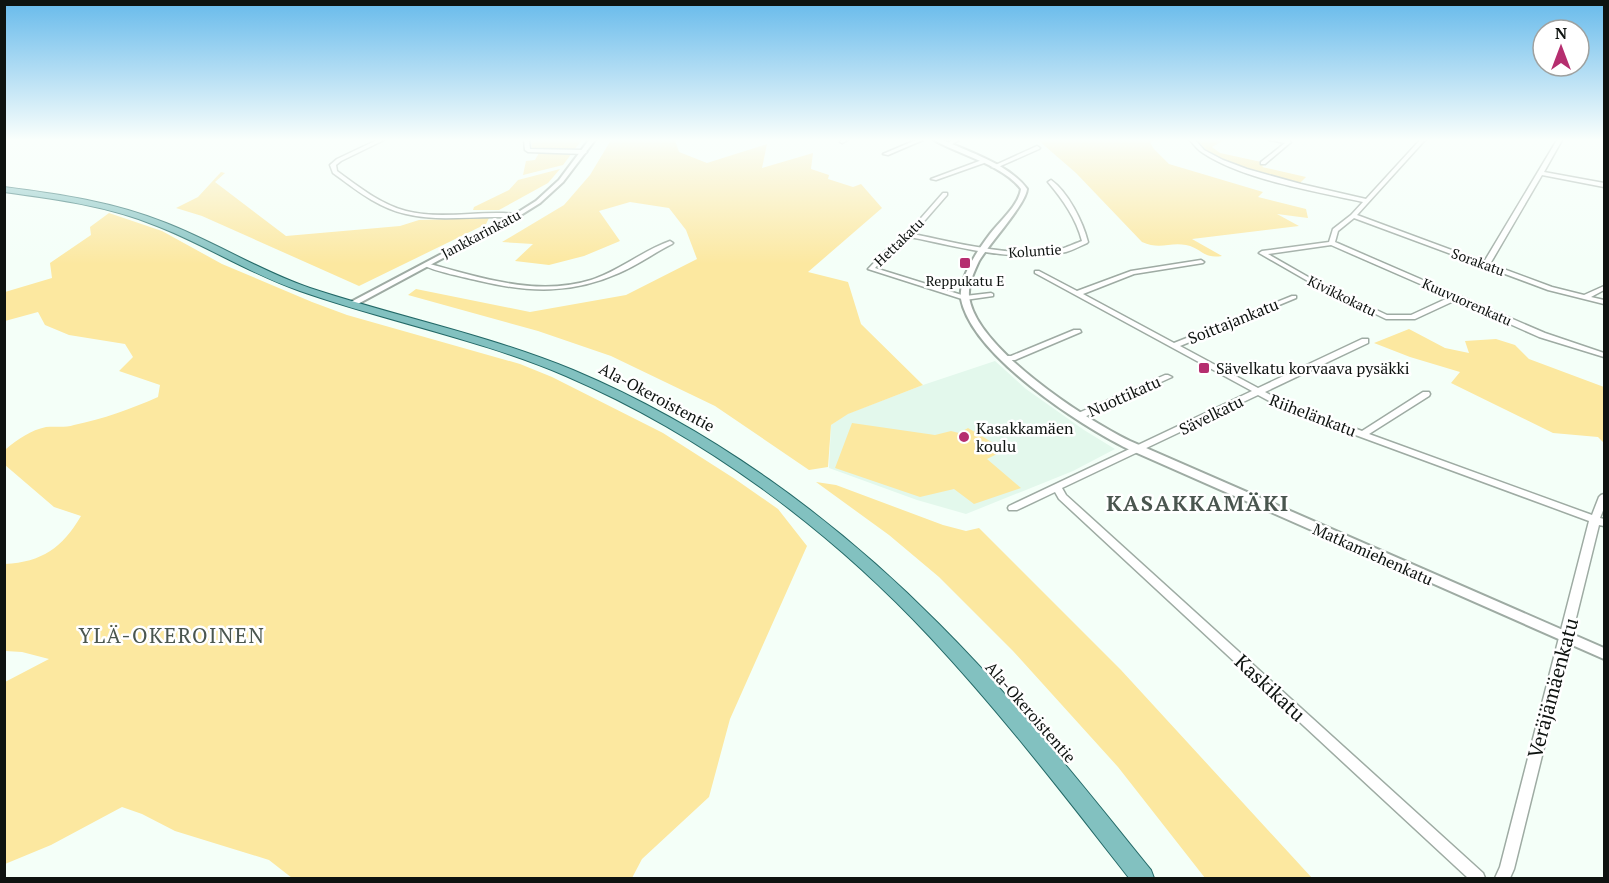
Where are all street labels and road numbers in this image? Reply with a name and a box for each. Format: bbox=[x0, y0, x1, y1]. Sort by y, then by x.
street label: Jankkarinkatu bbox=[438, 205, 524, 262]
street label: Hettakatu bbox=[870, 213, 928, 270]
street label: Koluntie bbox=[1008, 239, 1062, 262]
street label: Sorakatu bbox=[1449, 243, 1507, 280]
street label: Kivikkokatu bbox=[1305, 271, 1380, 320]
street label: Kuuvuorenkatu bbox=[1419, 273, 1515, 330]
street label: Soittajankatu bbox=[1184, 293, 1282, 349]
street label: Ala-Okeroistentie bbox=[595, 357, 719, 437]
street label: Nuottikatu bbox=[1084, 370, 1164, 422]
street label: Riihelänkatu bbox=[1267, 388, 1359, 442]
street label: Sävelkatu bbox=[1175, 390, 1247, 440]
street label: Matkamiehenkatu bbox=[1309, 518, 1437, 590]
street label: Veräjämäenkatu bbox=[1521, 615, 1584, 761]
street label: Kaskikatu bbox=[1229, 648, 1311, 727]
street label: Ala-Okeroistentie bbox=[981, 657, 1081, 767]

